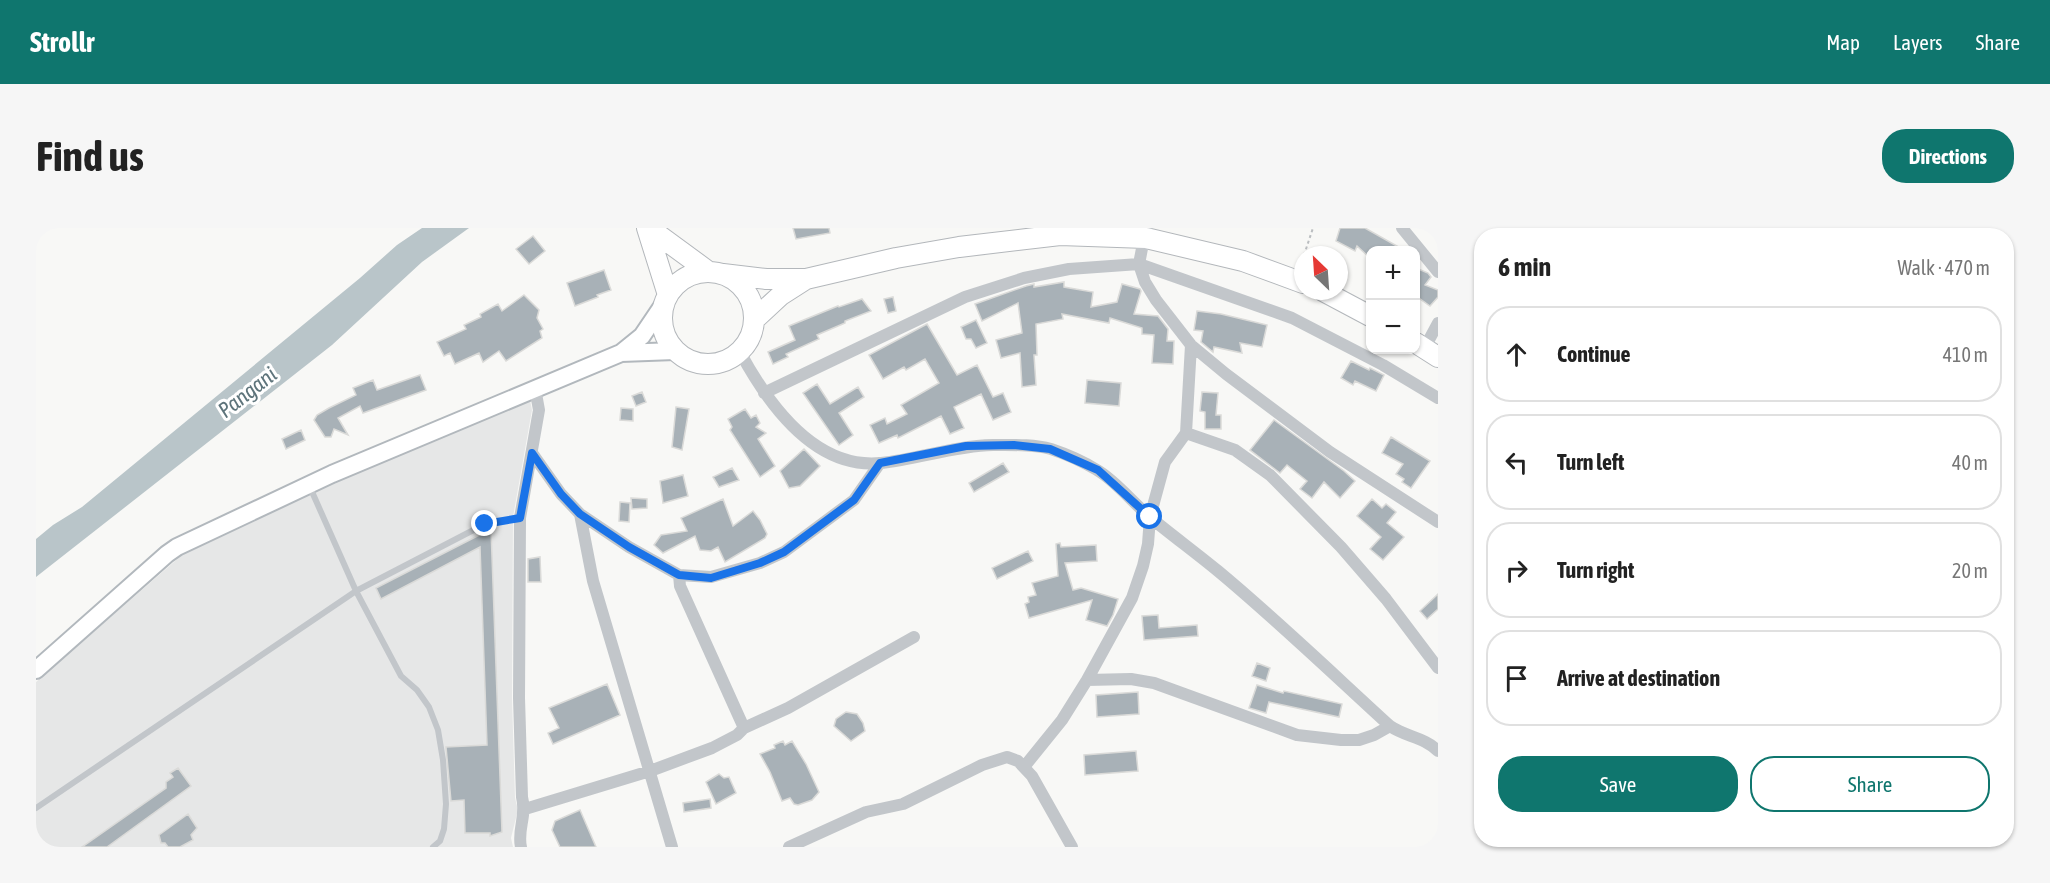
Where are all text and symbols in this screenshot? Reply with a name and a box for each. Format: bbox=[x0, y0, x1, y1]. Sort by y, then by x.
text: Strollr bbox=[30, 26, 94, 58]
text: Map bbox=[1826, 30, 1860, 54]
text: Layers bbox=[1893, 30, 1943, 54]
text: Share bbox=[1976, 30, 2020, 54]
button: Directions bbox=[1882, 129, 2014, 183]
text: Find us bbox=[36, 132, 144, 180]
north arrow bbox=[1294, 246, 1348, 300]
map controls bbox=[1366, 246, 1420, 354]
button: + bbox=[1366, 246, 1420, 300]
text: 6 min bbox=[1498, 252, 1551, 282]
text: Walk · 470 m bbox=[1898, 256, 1990, 279]
button: − bbox=[1366, 300, 1420, 354]
icon: ahead bbox=[1500, 338, 1533, 371]
text: Continue bbox=[1557, 341, 1631, 367]
text: 410 m bbox=[1943, 343, 1988, 366]
water label: Pangani bbox=[212, 361, 282, 423]
icon: left bbox=[1500, 446, 1533, 479]
text: Turn left bbox=[1557, 449, 1624, 475]
text: 40 m bbox=[1952, 451, 1988, 474]
route start bbox=[1136, 503, 1162, 529]
route end bbox=[471, 510, 497, 536]
icon: right bbox=[1500, 554, 1533, 587]
text: Turn right bbox=[1557, 557, 1634, 583]
text: 20 m bbox=[1952, 559, 1988, 582]
icon: arrive bbox=[1500, 662, 1533, 695]
text: Arrive at destination bbox=[1557, 665, 1720, 691]
button: Save bbox=[1498, 756, 1738, 812]
button: Share bbox=[1750, 756, 1990, 812]

